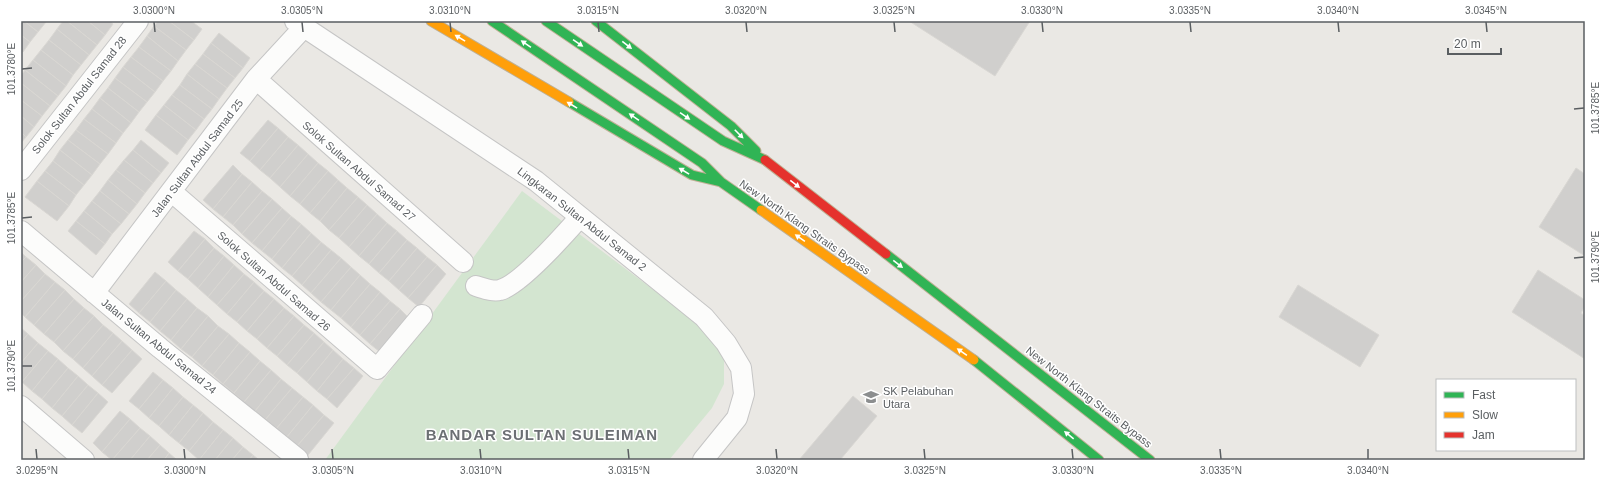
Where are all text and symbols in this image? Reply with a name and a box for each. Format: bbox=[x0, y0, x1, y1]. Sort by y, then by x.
text: 3.0300°N bbox=[133, 5, 175, 16]
text: 3.0305°N bbox=[281, 5, 323, 16]
text: 3.0310°N bbox=[429, 5, 471, 16]
text: 3.0315°N bbox=[577, 5, 619, 16]
text: 3.0320°N bbox=[725, 5, 767, 16]
text: 3.0325°N bbox=[873, 5, 915, 16]
text: 3.0330°N bbox=[1021, 5, 1063, 16]
text: 3.0335°N bbox=[1169, 5, 1211, 16]
text: 3.0340°N bbox=[1317, 5, 1359, 16]
text: 3.0345°N bbox=[1465, 5, 1507, 16]
scale bar bbox=[1448, 30, 1501, 56]
street label: Solok Sultan Abdul Samad 28 bbox=[29, 34, 129, 156]
one-way arrow bbox=[454, 35, 466, 42]
text: 20 m bbox=[1454, 37, 1481, 51]
one-way arrow bbox=[573, 39, 583, 47]
one-way arrow bbox=[521, 41, 532, 48]
one-way arrow bbox=[621, 41, 632, 49]
text: 101.3780°E bbox=[6, 42, 17, 95]
text: 101.3785°E bbox=[1590, 81, 1601, 134]
street label: Jalan Sultan Abdul Samad 25 bbox=[149, 97, 245, 219]
one-way arrow bbox=[566, 101, 578, 108]
one-way arrow bbox=[680, 112, 691, 120]
one-way arrow bbox=[629, 113, 639, 121]
street label: Solok Sultan Abdul Samad 27 bbox=[300, 119, 418, 223]
one-way arrow bbox=[734, 130, 744, 139]
street label: Lingkaran Sultan Abdul Samad 2 bbox=[515, 165, 649, 273]
one-way arrow bbox=[678, 167, 690, 174]
street label: New North Klang Straits Bypass bbox=[737, 177, 873, 277]
one-way arrow bbox=[790, 179, 801, 188]
text: 101.3785°E bbox=[6, 191, 17, 244]
street label: Solok Sultan Abdul Samad 26 bbox=[215, 229, 333, 333]
text: 101.3790°E bbox=[1590, 230, 1601, 283]
one-way arrow bbox=[795, 234, 806, 242]
one-way arrow bbox=[892, 260, 903, 268]
street label: Jalan Sultan Abdul Samad 24 bbox=[99, 296, 219, 396]
text: 101.3790°E bbox=[6, 339, 17, 392]
street label: New North Klang Straits Bypass bbox=[1024, 344, 1155, 450]
one-way arrow bbox=[956, 347, 967, 356]
legend bbox=[1436, 379, 1576, 451]
place label: SK Pelabuhan Utara bbox=[883, 385, 953, 410]
school or university icon: SK Pelabuhan Utara bbox=[862, 388, 880, 406]
text: Fast bbox=[1472, 388, 1496, 402]
text: Slow bbox=[1472, 408, 1498, 422]
district label: BANDAR SULTAN SULEIMAN bbox=[426, 426, 658, 443]
text: Jam bbox=[1472, 428, 1495, 442]
one-way arrow bbox=[1064, 431, 1075, 440]
text: 3.0295°N bbox=[16, 465, 58, 476]
text: 3.0300°N bbox=[164, 465, 206, 476]
text: 3.0305°N bbox=[312, 465, 354, 476]
text: 3.0310°N bbox=[460, 465, 502, 476]
text: 3.0315°N bbox=[608, 465, 650, 476]
text: 3.0320°N bbox=[756, 465, 798, 476]
text: 3.0325°N bbox=[904, 465, 946, 476]
text: 3.0330°N bbox=[1052, 465, 1094, 476]
text: 3.0335°N bbox=[1200, 465, 1242, 476]
text: 3.0340°N bbox=[1347, 465, 1389, 476]

